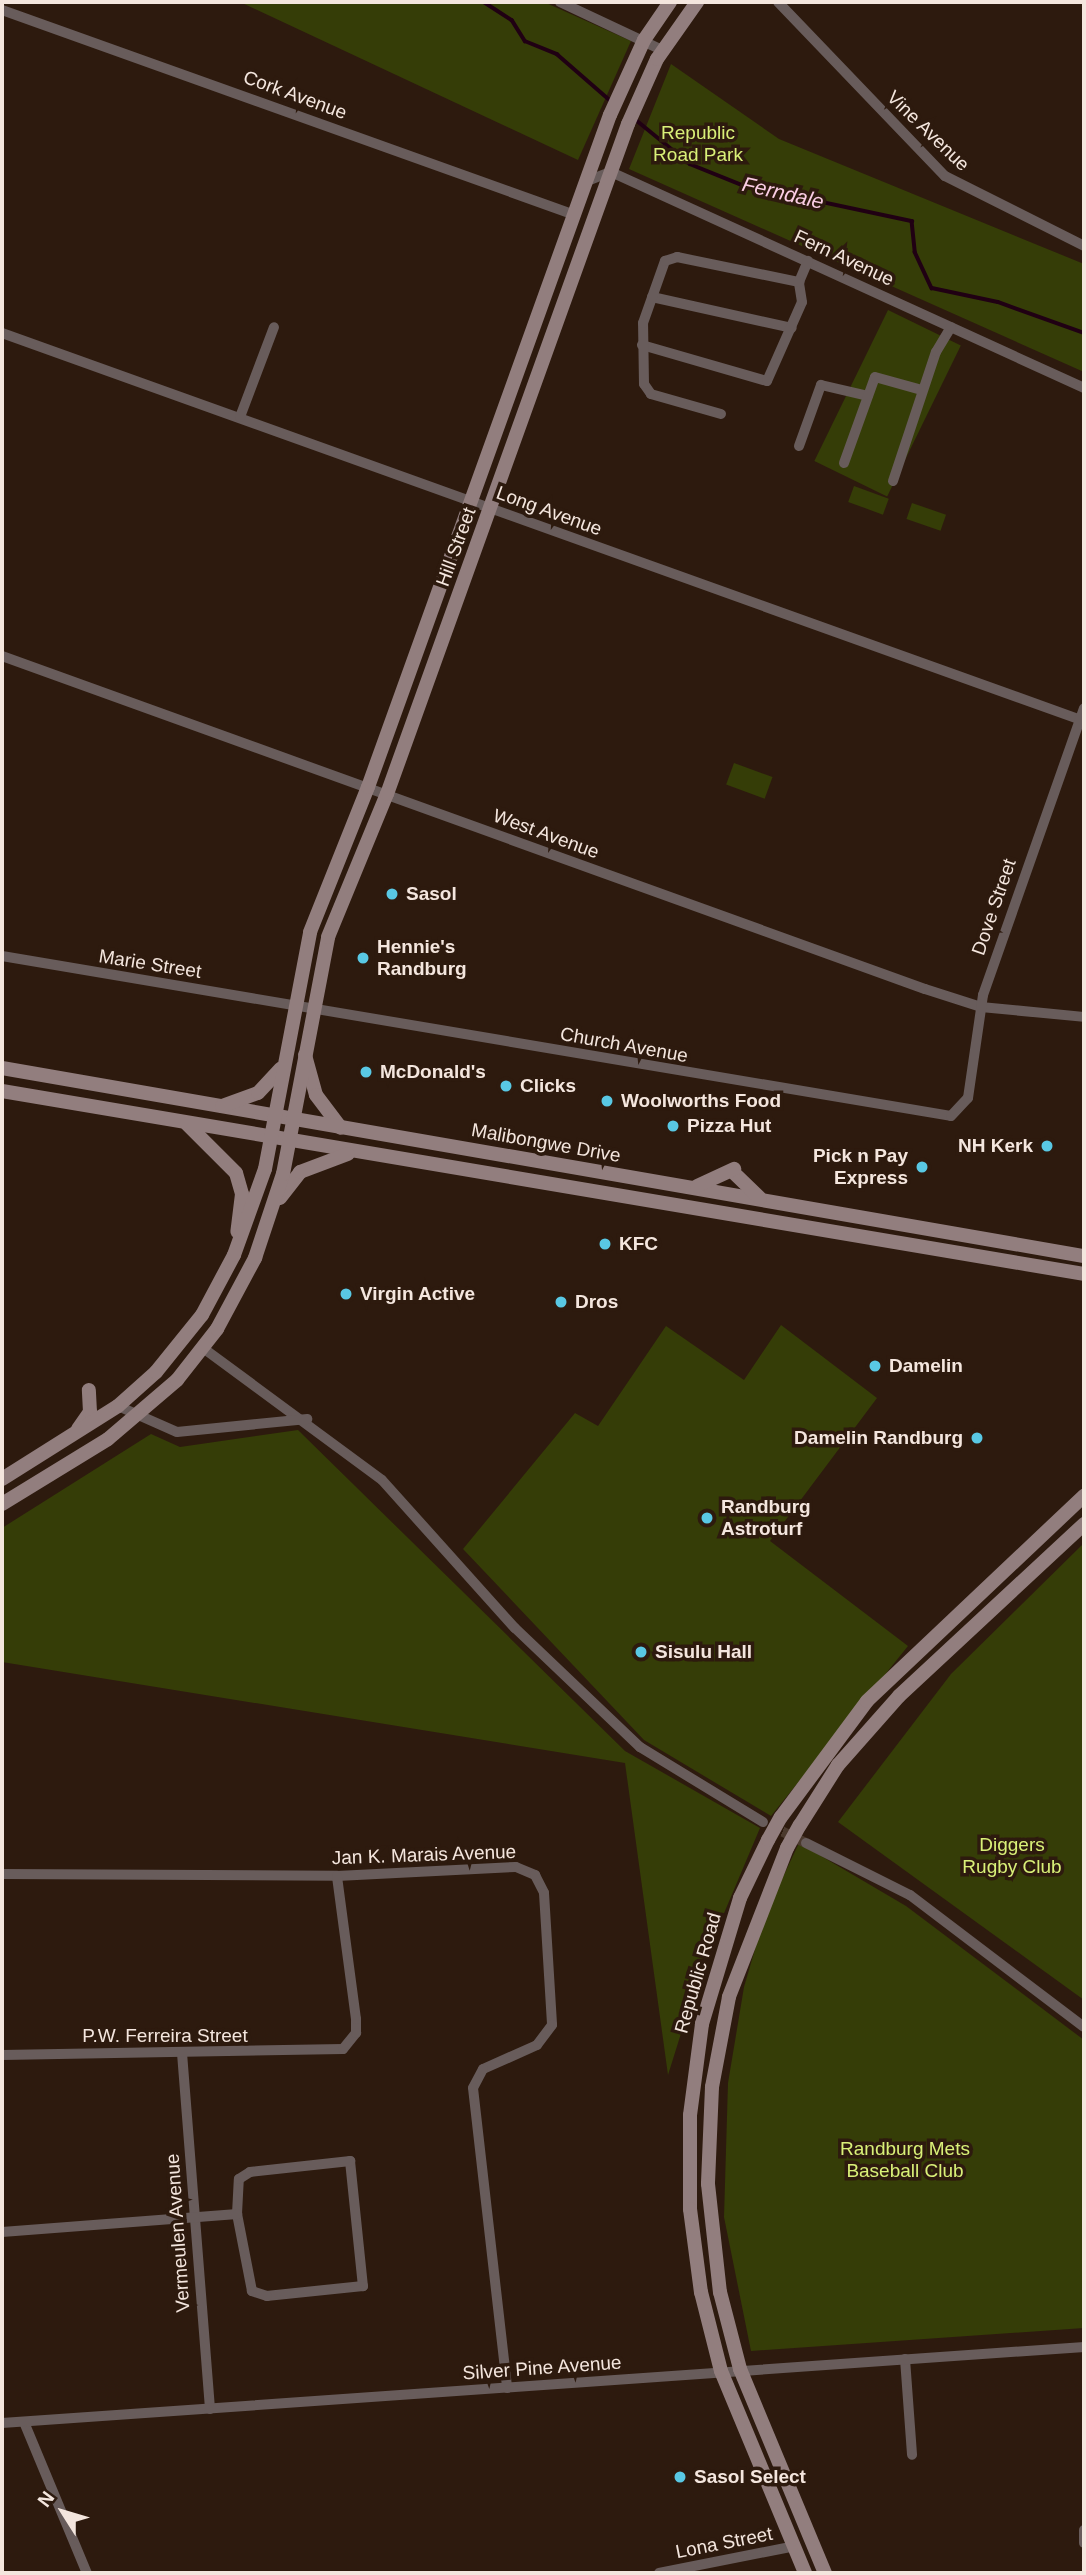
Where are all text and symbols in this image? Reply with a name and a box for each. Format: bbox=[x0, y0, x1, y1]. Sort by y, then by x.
street label: Cork Avenue bbox=[240, 66, 350, 124]
street label: Vine Avenue bbox=[882, 86, 974, 176]
park label: Republic Road Park bbox=[653, 122, 743, 166]
water label: Ferndale bbox=[740, 171, 826, 215]
street label: Fern Avenue bbox=[790, 225, 898, 291]
street label: Long Avenue bbox=[493, 481, 605, 541]
street label: Hill Street bbox=[431, 504, 481, 590]
street label: West Avenue bbox=[489, 804, 603, 864]
street label: Dove Street bbox=[967, 856, 1021, 958]
place label: Sasol bbox=[406, 883, 457, 905]
marker: Sasol bbox=[384, 886, 400, 902]
place label: Hennie's Randburg bbox=[377, 936, 467, 980]
street label: Marie Street bbox=[97, 945, 203, 983]
marker: Hennie's Randburg bbox=[355, 950, 371, 966]
street label: Church Avenue bbox=[558, 1022, 690, 1068]
place label: McDonald's bbox=[380, 1061, 486, 1083]
marker: McDonald's bbox=[358, 1064, 374, 1080]
place label: Clicks bbox=[520, 1075, 576, 1097]
marker: Clicks bbox=[498, 1078, 514, 1094]
place label: Woolworths Food bbox=[621, 1090, 781, 1112]
marker: Woolworths Food bbox=[599, 1093, 615, 1109]
place label: Pizza Hut bbox=[687, 1115, 771, 1137]
marker: Pizza Hut bbox=[665, 1118, 681, 1134]
street label: Malibongwe Drive bbox=[470, 1119, 622, 1167]
place label: NH Kerk bbox=[958, 1135, 1033, 1157]
marker: NH Kerk bbox=[1039, 1138, 1055, 1154]
place label: Pick n Pay Express bbox=[813, 1145, 908, 1189]
marker: Pick n Pay Express bbox=[914, 1159, 930, 1175]
place label: KFC bbox=[619, 1233, 658, 1255]
marker: KFC bbox=[597, 1236, 613, 1252]
place label: Virgin Active bbox=[360, 1283, 476, 1305]
marker: Virgin Active bbox=[338, 1286, 354, 1302]
place label: Dros bbox=[575, 1291, 618, 1313]
marker: Dros bbox=[553, 1294, 569, 1310]
place label: Damelin bbox=[889, 1355, 963, 1377]
marker: Damelin bbox=[867, 1358, 883, 1374]
place label: Damelin Randburg bbox=[794, 1427, 963, 1449]
marker: Damelin Randburg bbox=[969, 1430, 985, 1446]
place label: Randburg Astroturf bbox=[721, 1496, 811, 1540]
marker: Randburg Astroturf bbox=[699, 1510, 715, 1526]
place label: Sisulu Hall bbox=[655, 1641, 752, 1663]
marker: Sisulu Hall bbox=[633, 1644, 649, 1660]
park label: Diggers Rugby Club bbox=[962, 1834, 1062, 1878]
street label: Jan K. Marais Avenue bbox=[331, 1840, 517, 1870]
street label: Republic Road bbox=[670, 1910, 726, 2036]
street label: P.W. Ferreira Street bbox=[82, 2025, 248, 2047]
park label: Randburg Mets Baseball Club bbox=[840, 2138, 970, 2182]
street label: Vermeulen Avenue bbox=[161, 2152, 195, 2314]
street label: Silver Pine Avenue bbox=[461, 2351, 623, 2385]
place label: Sasol Select bbox=[694, 2466, 806, 2488]
marker: Sasol Select bbox=[672, 2469, 688, 2485]
north arrow bbox=[28, 2477, 98, 2547]
text: N bbox=[33, 2487, 58, 2511]
street label: Lona Street bbox=[674, 2522, 774, 2564]

